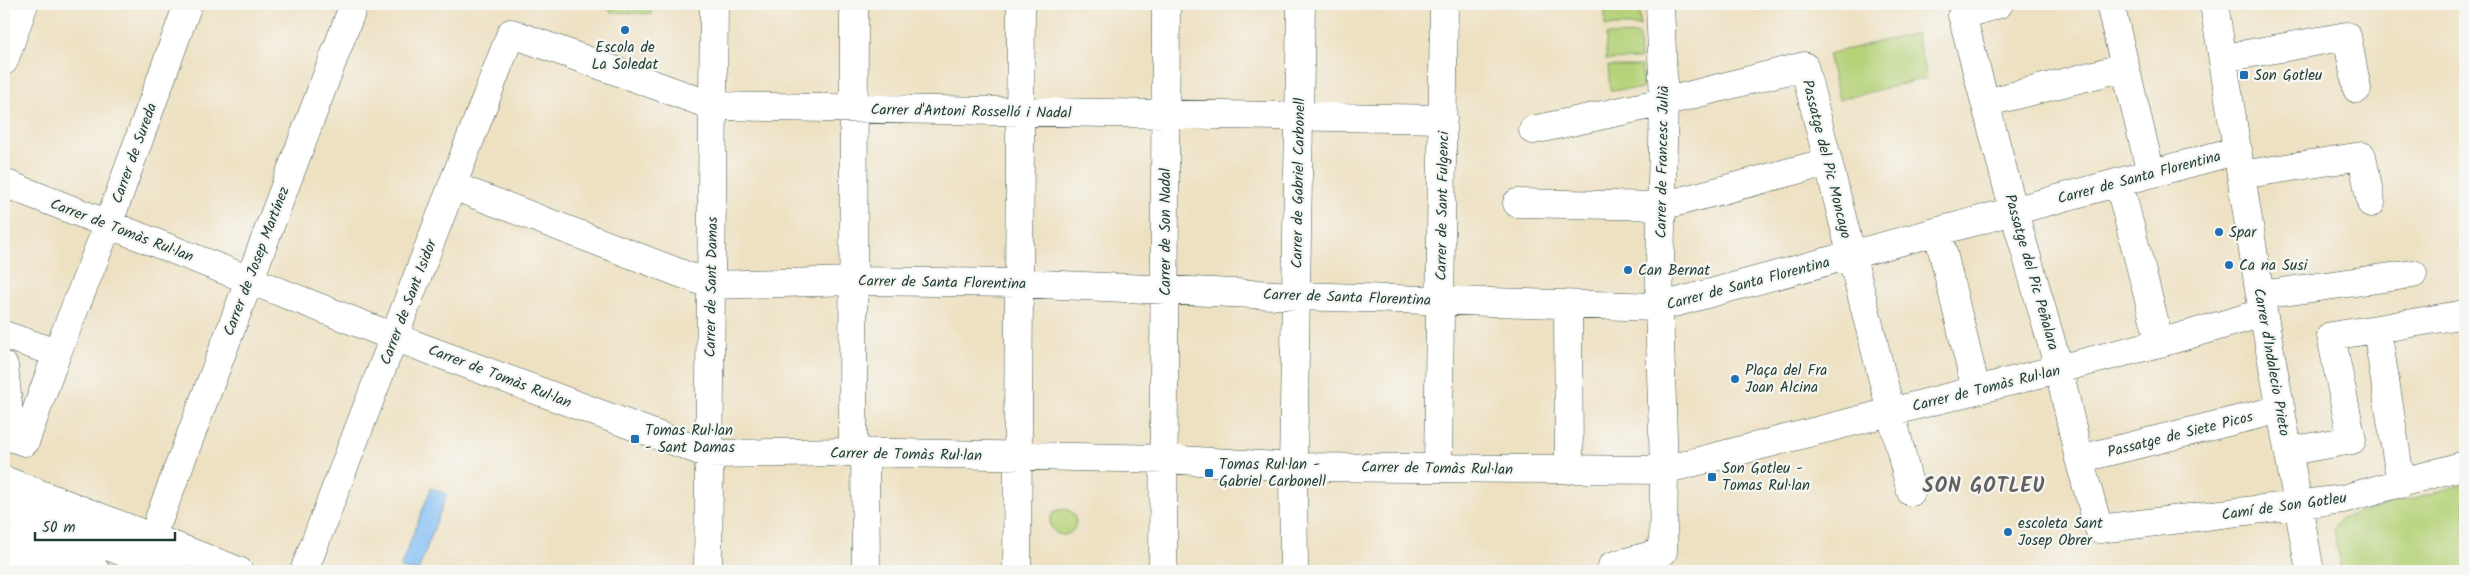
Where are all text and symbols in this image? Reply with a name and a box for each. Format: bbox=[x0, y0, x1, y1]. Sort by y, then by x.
marker: Escola de La Soledat bbox=[619, 24, 631, 36]
place label: Escola de La Soledat bbox=[592, 36, 659, 77]
place label: Son Gotleu bbox=[2254, 64, 2322, 88]
marker: Son Gotleu bbox=[2238, 69, 2250, 81]
street label: Passatge del Pic Moncayo bbox=[1795, 77, 1857, 242]
street label: Carrer de Francesc Julià bbox=[1650, 85, 1676, 239]
street label: Carrer de Gabriel Carbonell bbox=[1286, 97, 1312, 269]
street label: Carrer d'Antoni Rosselló i Nadal bbox=[870, 98, 1072, 126]
street label: Carrer de Sureda bbox=[106, 100, 164, 207]
street label: Carrer de Sant Fulgenci bbox=[1430, 130, 1456, 281]
street label: Carrer de Santa Florentina bbox=[2055, 145, 2224, 211]
street label: Carrer de Son Nadal bbox=[1154, 168, 1178, 296]
street label: Carrer de Josep Martínez bbox=[217, 183, 297, 340]
street label: Passatge del Pic Peñalara bbox=[1997, 191, 2065, 353]
street label: Carrer de Tomàs Rul·lan bbox=[46, 192, 197, 269]
street label: Carrer de Sant Damas bbox=[699, 216, 725, 358]
place label: Spar bbox=[2229, 221, 2257, 245]
marker: Spar bbox=[2213, 226, 2225, 238]
street label: Carrer de Sant Isidor bbox=[374, 235, 444, 369]
street label: Carrer de Santa Florentina bbox=[1664, 251, 1833, 317]
place label: Ca na Susi bbox=[2239, 254, 2309, 278]
place label: Can Bernat bbox=[1638, 259, 1710, 283]
marker: Ca na Susi bbox=[2223, 259, 2235, 271]
marker: Can Bernat bbox=[1622, 264, 1634, 276]
street label: Carrer de Santa Florentina bbox=[858, 270, 1026, 296]
street label: Carrer de Santa Florentina bbox=[1262, 283, 1431, 313]
street label: Carrer d'Indalecio Prieto bbox=[2246, 286, 2296, 438]
street label: Carrer de Tomàs Rul·lan bbox=[424, 338, 575, 415]
place label: Plaça del Fra Joan Alcina bbox=[1745, 359, 1827, 400]
street label: Carrer de Tomàs Rul·lan bbox=[1910, 359, 2063, 419]
marker: Plaça del Fra Joan Alcina bbox=[1729, 373, 1741, 385]
street label: Passatge de Siete Picos bbox=[2105, 405, 2256, 465]
place label: Tomas Rul·lan - Sant Damas bbox=[645, 419, 735, 460]
marker: Tomas Rul·lan - Sant Damas bbox=[629, 433, 641, 445]
street label: Carrer de Tomàs Rul·lan bbox=[830, 442, 982, 468]
place label: Tomas Rul·lan - Gabriel Carbonell bbox=[1219, 453, 1326, 494]
street label: Carrer de Tomàs Rul·lan bbox=[1361, 456, 1513, 482]
place label: Son Gotleu - Tomas Rul·lan bbox=[1722, 457, 1810, 498]
marker: Tomas Rul·lan - Gabriel Carbonell bbox=[1203, 467, 1215, 479]
marker: Son Gotleu - Tomas Rul·lan bbox=[1706, 471, 1718, 483]
district label: SON GOTLEU bbox=[1923, 471, 2045, 503]
street label: Camí de Son Gotleu bbox=[2220, 486, 2348, 528]
scale bar bbox=[35, 510, 175, 542]
place label: escoleta Sant Josep Obrer bbox=[2018, 512, 2103, 553]
text: 50 m bbox=[42, 516, 76, 540]
marker: escoleta Sant Josep Obrer bbox=[2002, 526, 2014, 538]

